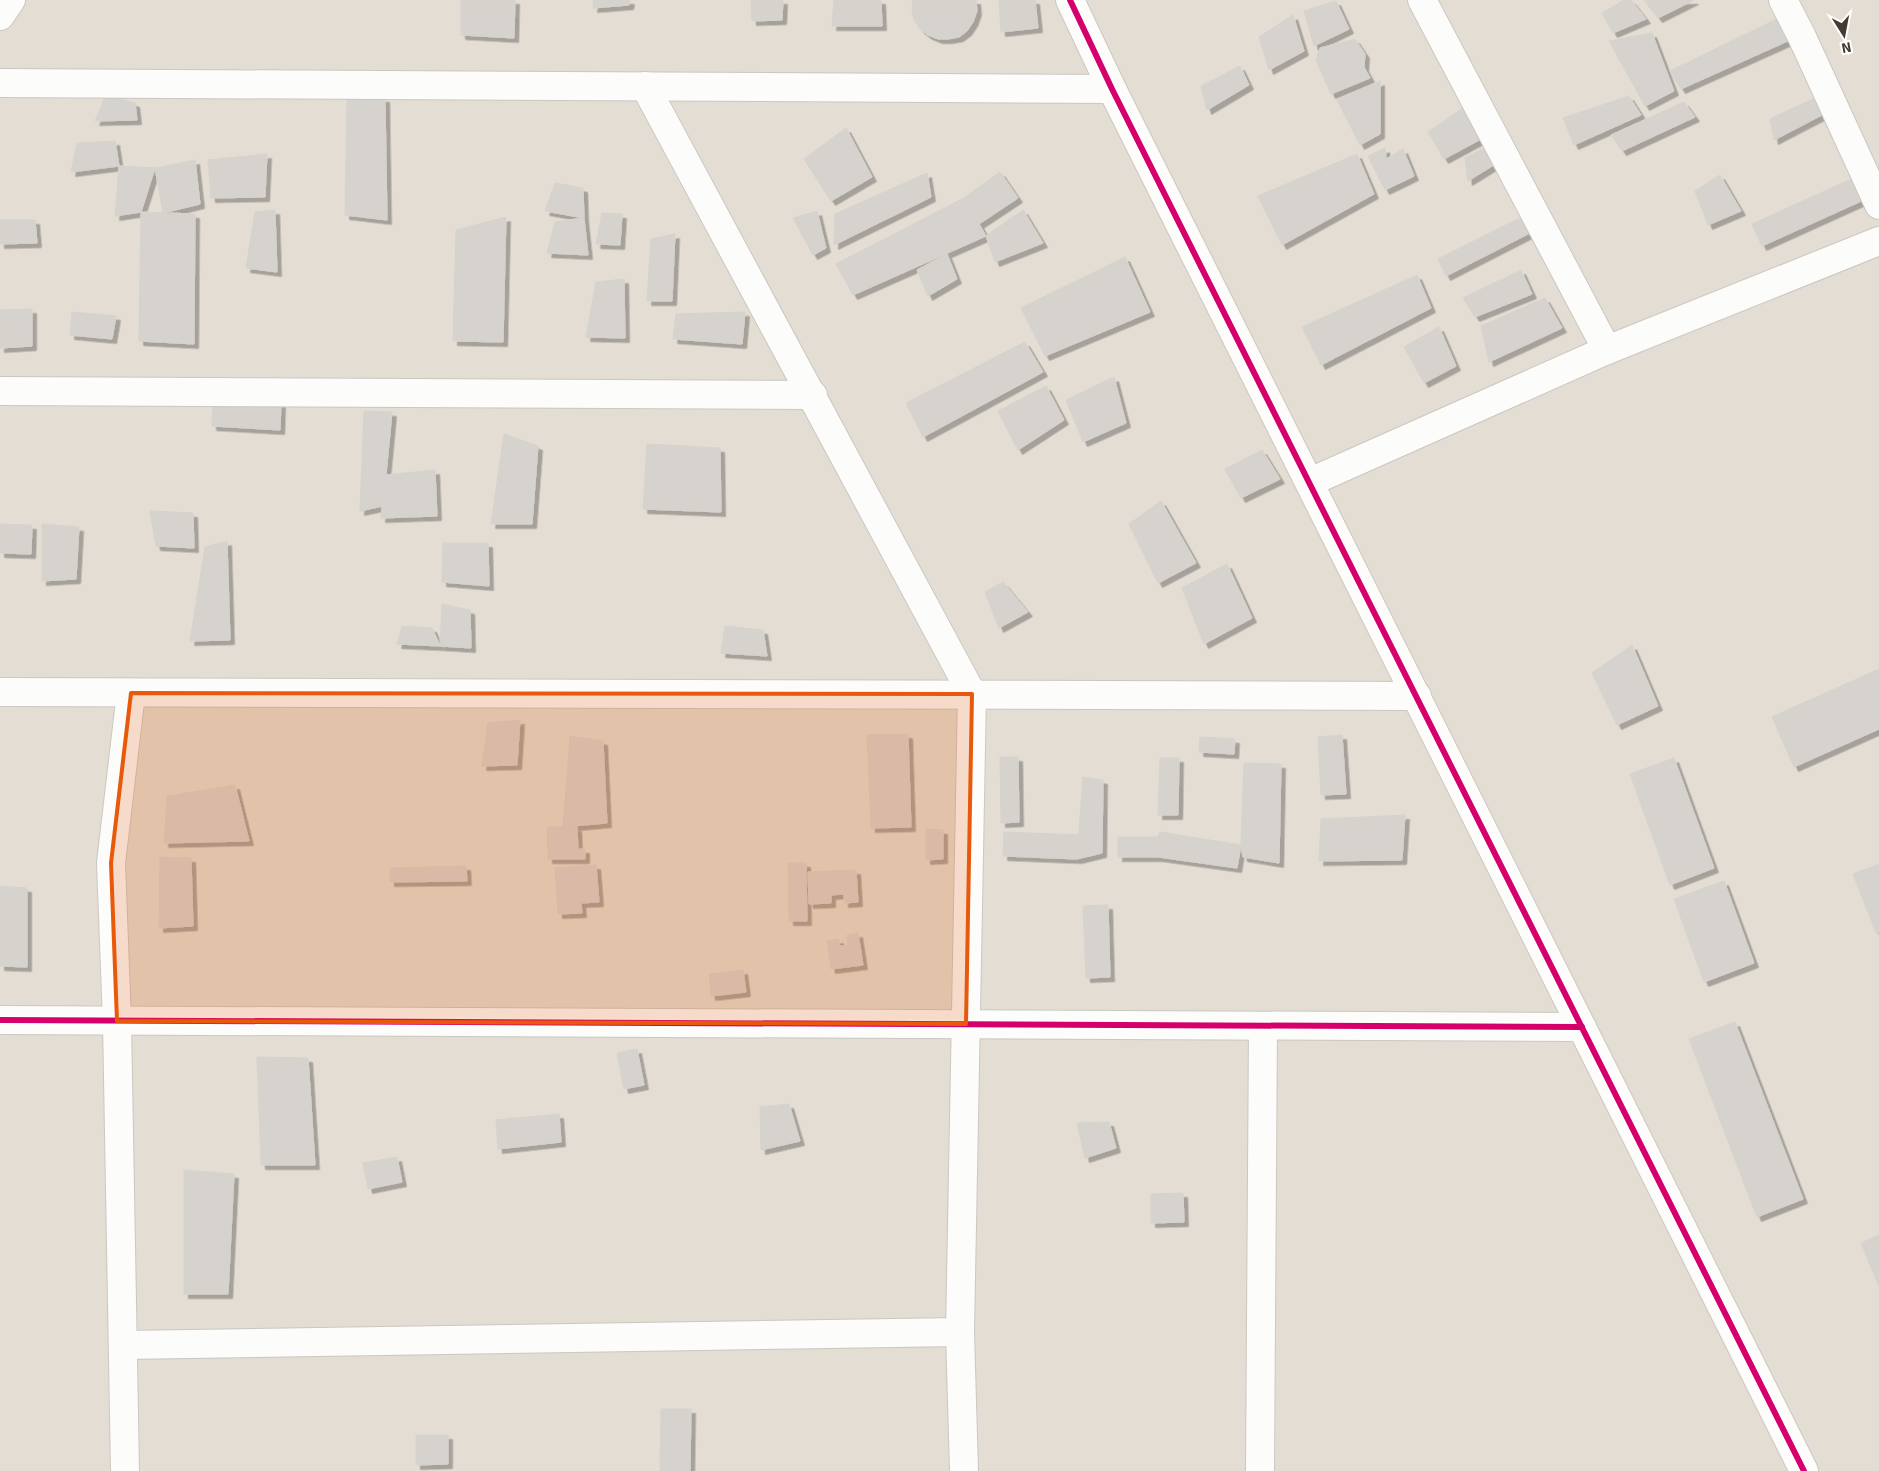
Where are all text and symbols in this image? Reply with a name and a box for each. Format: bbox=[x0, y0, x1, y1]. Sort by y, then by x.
north arrow bbox=[1819, 10, 1869, 60]
text: N bbox=[1840, 38, 1853, 57]

